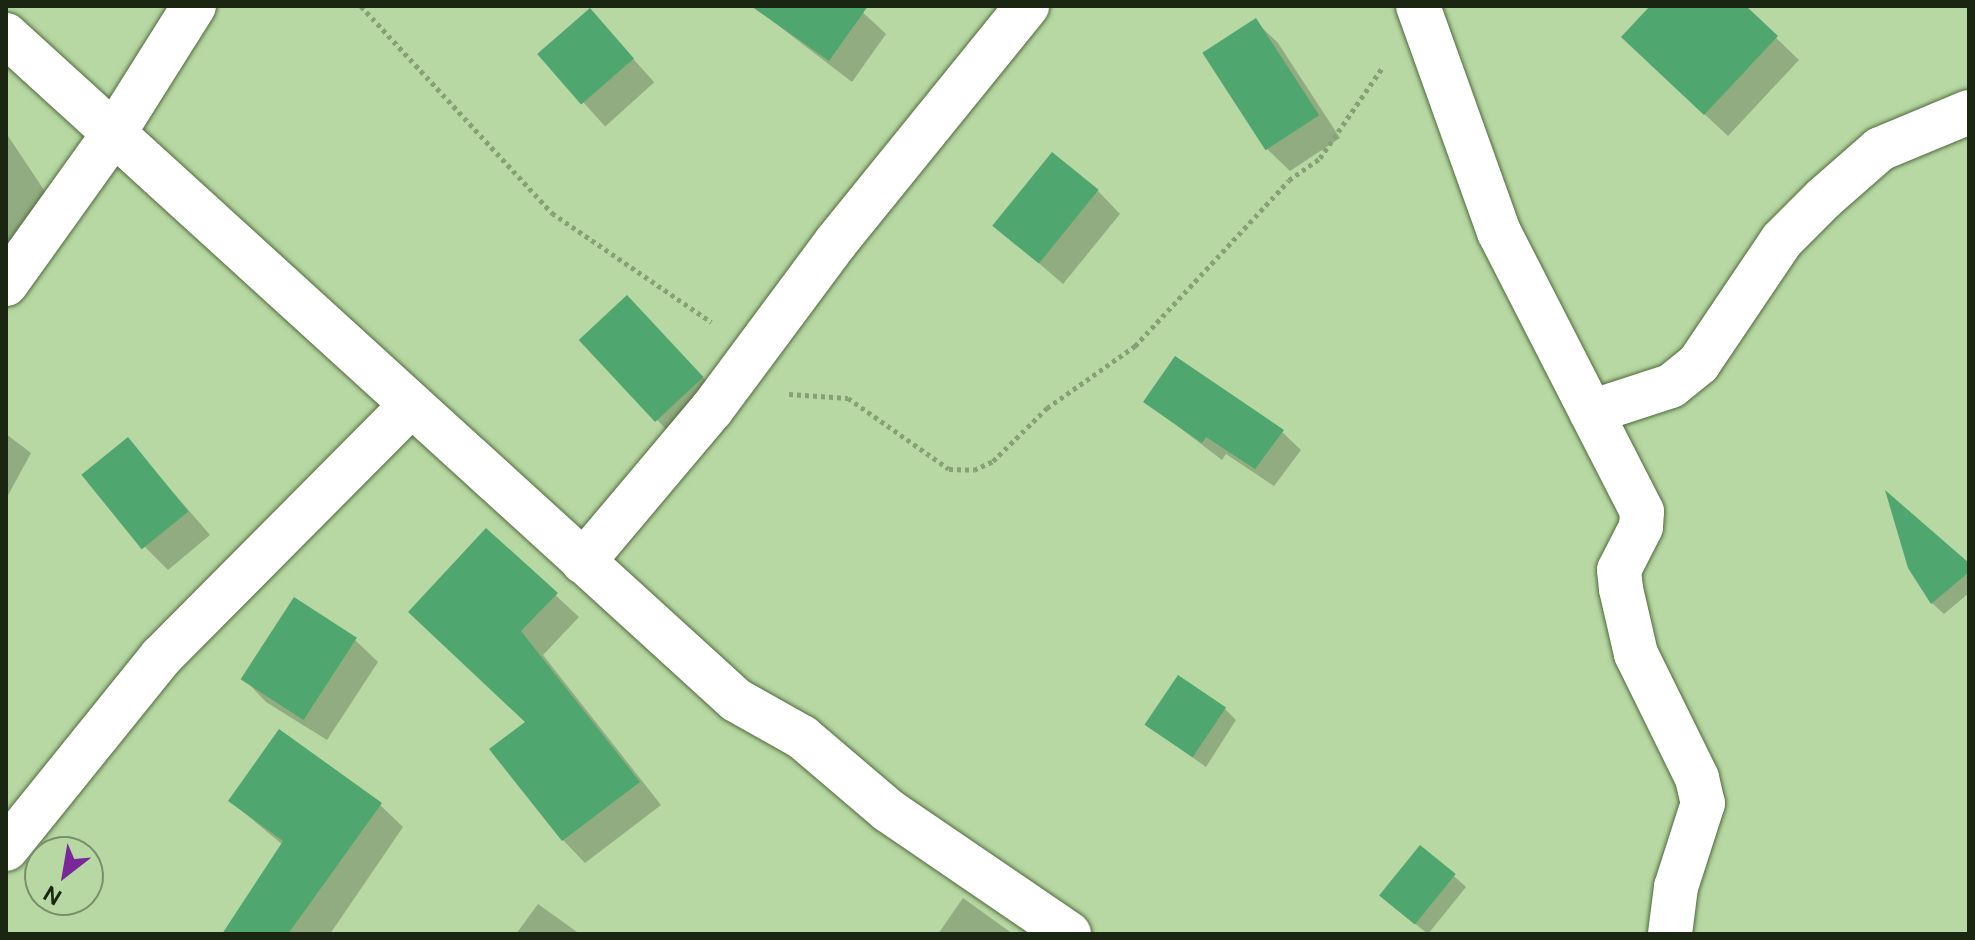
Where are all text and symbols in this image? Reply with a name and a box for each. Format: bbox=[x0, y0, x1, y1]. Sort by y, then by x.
north arrow bbox=[24, 836, 104, 916]
text: N bbox=[38, 879, 67, 912]

